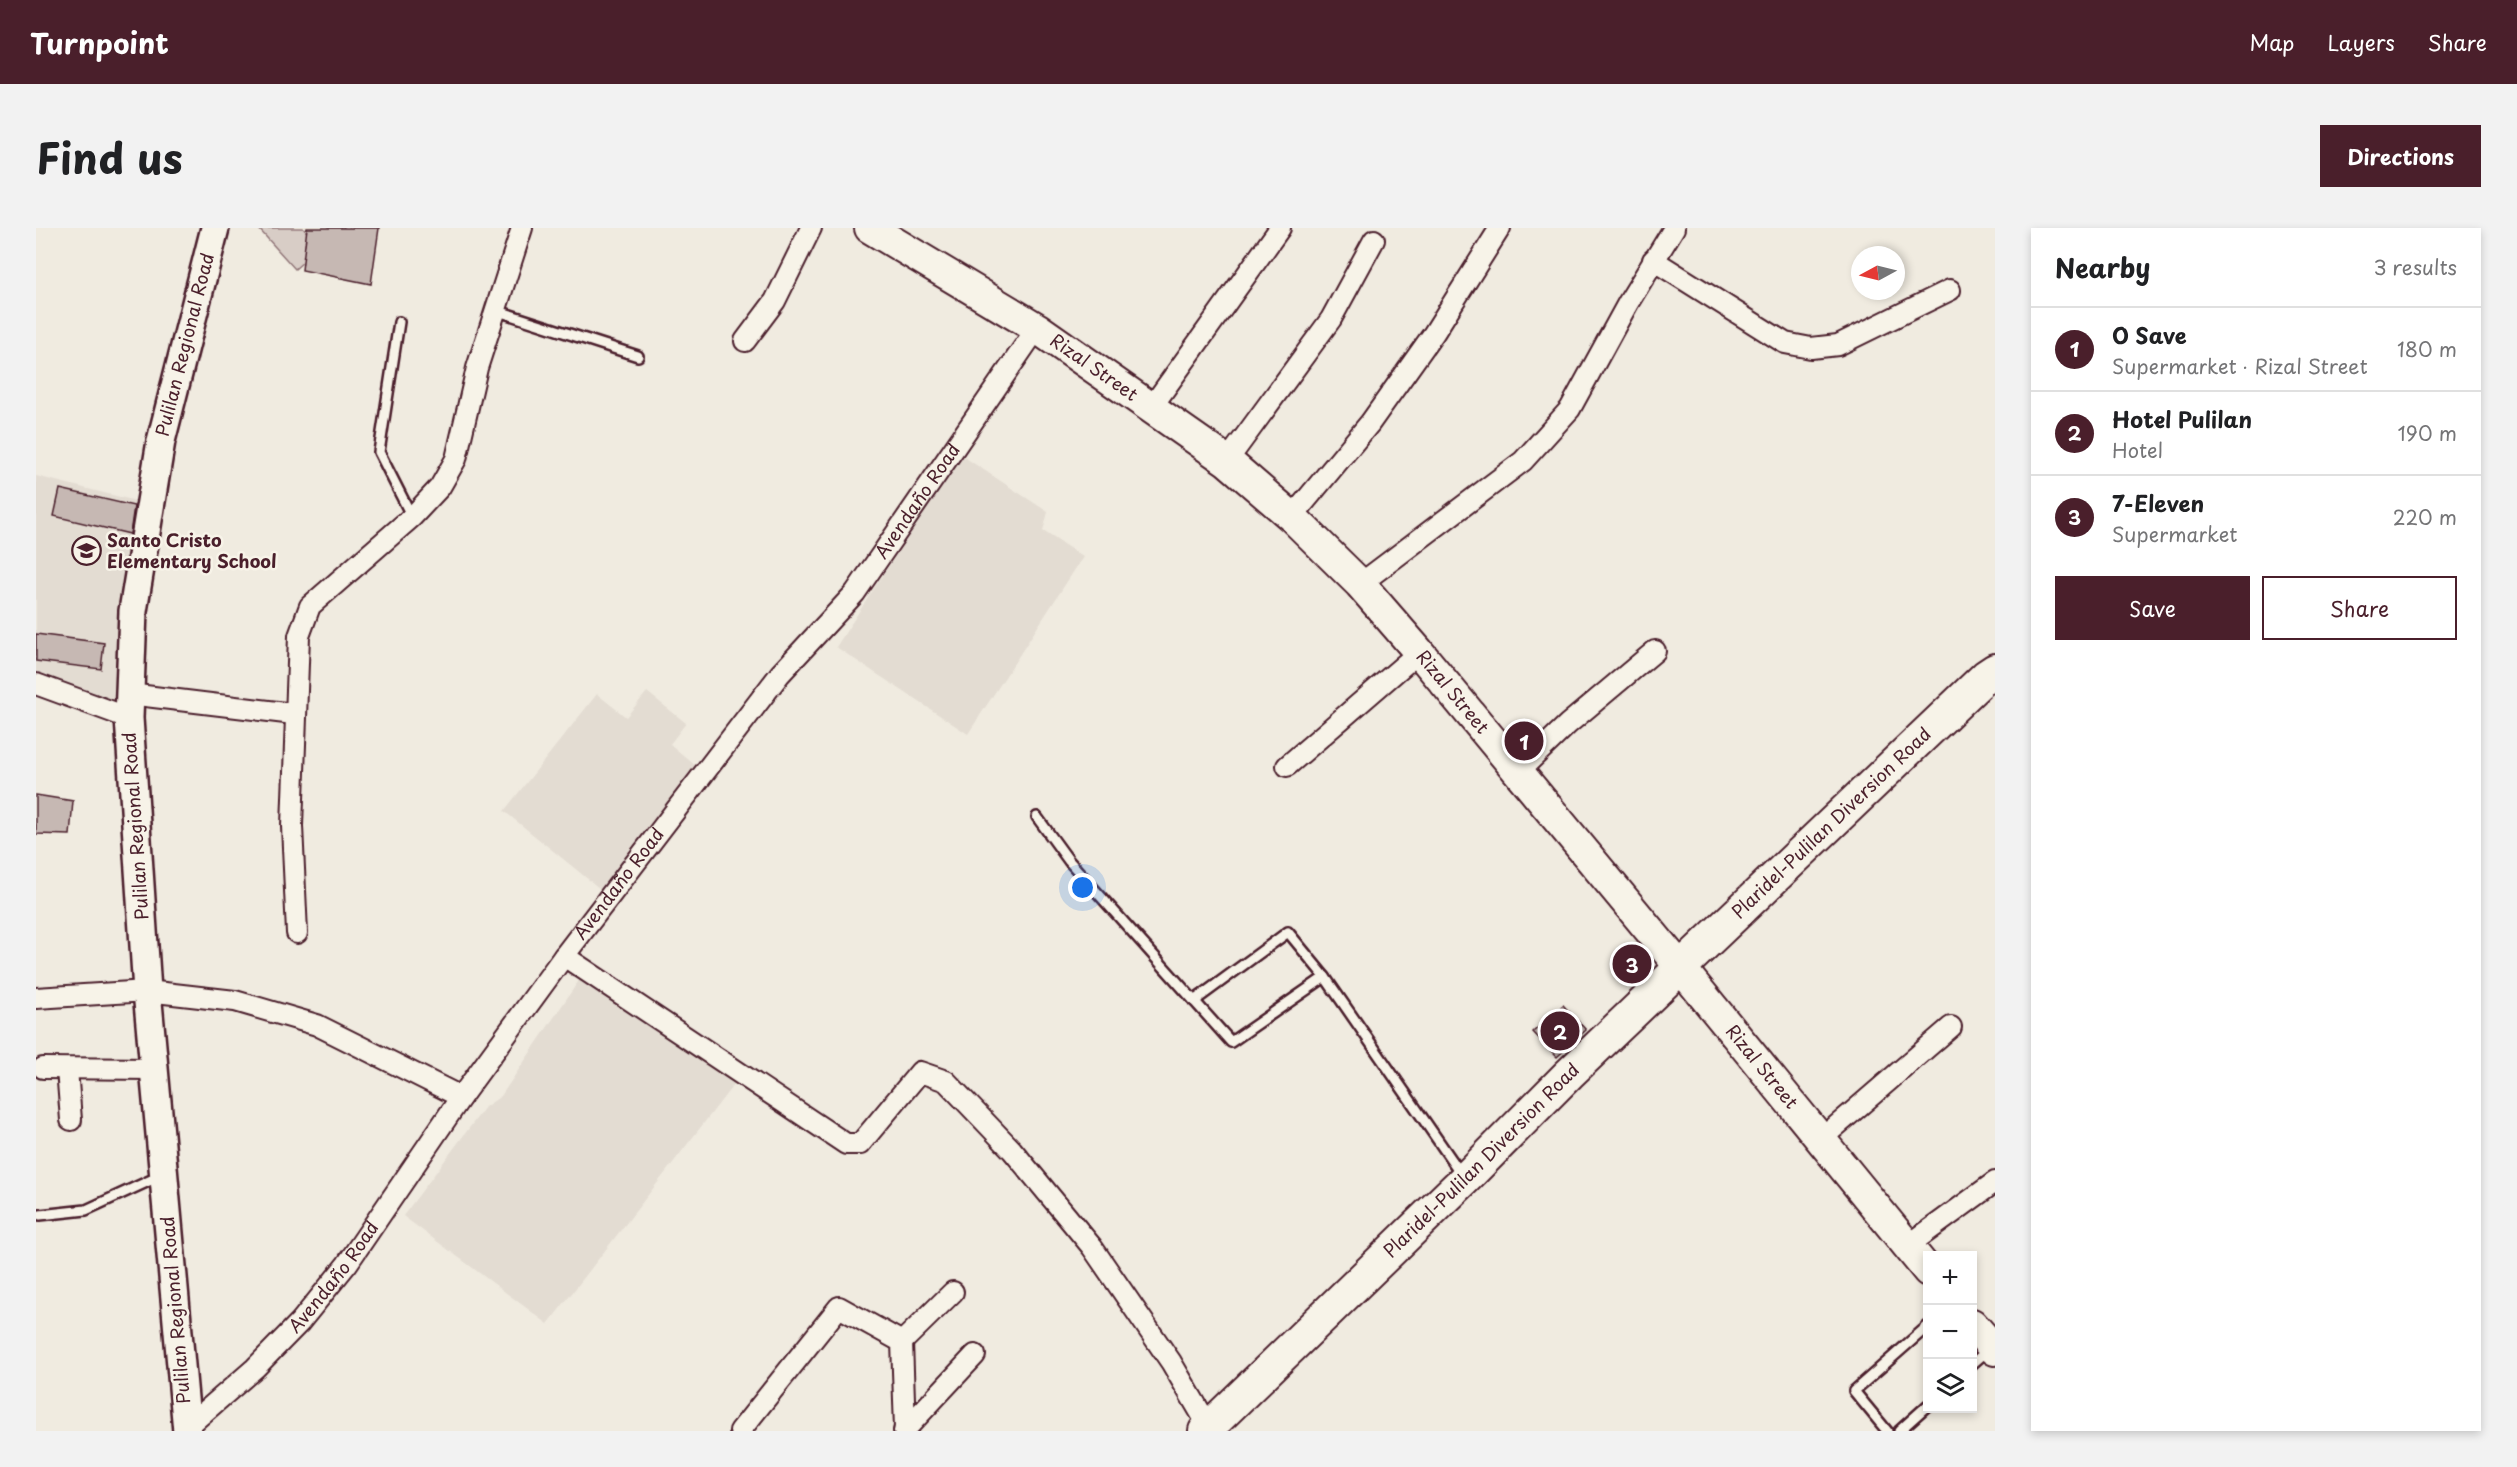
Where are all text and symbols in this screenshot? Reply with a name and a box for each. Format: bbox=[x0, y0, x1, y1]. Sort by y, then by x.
text: Turnpoint bbox=[30, 21, 169, 64]
text: Map bbox=[2250, 26, 2294, 58]
text: Layers bbox=[2327, 26, 2395, 58]
text: Share bbox=[2428, 26, 2487, 58]
text: Find us bbox=[36, 125, 183, 188]
button: Directions bbox=[2320, 125, 2481, 187]
north arrow bbox=[1851, 246, 1905, 300]
text: Nearby bbox=[2055, 248, 2150, 287]
street label: Pulilan Regional Road bbox=[148, 250, 220, 439]
text: 3 results bbox=[2374, 252, 2457, 282]
text: O Save bbox=[2112, 318, 2187, 351]
street label: Rizal Street bbox=[1045, 326, 1144, 407]
text: 1 bbox=[2070, 334, 2079, 364]
text: 180 m bbox=[2397, 334, 2457, 364]
text: Supermarket · Rizal Street bbox=[2112, 351, 2368, 381]
text: Hotel Pulilan bbox=[2112, 402, 2252, 435]
text: 2 bbox=[2067, 418, 2082, 448]
text: 190 m bbox=[2398, 418, 2457, 448]
text: Hotel bbox=[2112, 435, 2163, 465]
street label: Avendaño Road bbox=[867, 437, 966, 564]
text: 7-Eleven bbox=[2112, 486, 2204, 519]
text: 3 bbox=[2068, 502, 2081, 532]
text: 220 m bbox=[2393, 502, 2457, 532]
text: Supermarket bbox=[2112, 519, 2238, 549]
place label: Santo Cristo Elementary School bbox=[107, 526, 277, 574]
school or university icon: Santo Cristo Elementary School bbox=[70, 535, 102, 567]
button: Save bbox=[2055, 576, 2250, 640]
button: Share bbox=[2262, 576, 2457, 640]
street label: Rizal Street bbox=[1411, 643, 1496, 739]
pin: 1 bbox=[1504, 718, 1544, 764]
street label: Plaridel-Pulilan Diversion Road bbox=[1725, 720, 1936, 924]
street label: Pulilan Regional Road bbox=[114, 731, 155, 921]
street label: Avendaño Road bbox=[566, 821, 670, 945]
your location bbox=[1068, 873, 1097, 902]
pin: 3 bbox=[1612, 942, 1652, 986]
pin: 2 bbox=[1540, 1008, 1580, 1054]
street label: Rizal Street bbox=[1720, 1018, 1805, 1114]
street label: Plaridel-Pulilan Diversion Road bbox=[1377, 1056, 1585, 1263]
street label: Pulilan Regional Road bbox=[153, 1215, 196, 1405]
street label: Avendaño Road bbox=[281, 1215, 385, 1338]
map controls bbox=[1923, 1251, 1977, 1413]
button: + bbox=[1923, 1251, 1977, 1305]
button: − bbox=[1923, 1305, 1977, 1359]
button: layers bbox=[1923, 1359, 1977, 1413]

